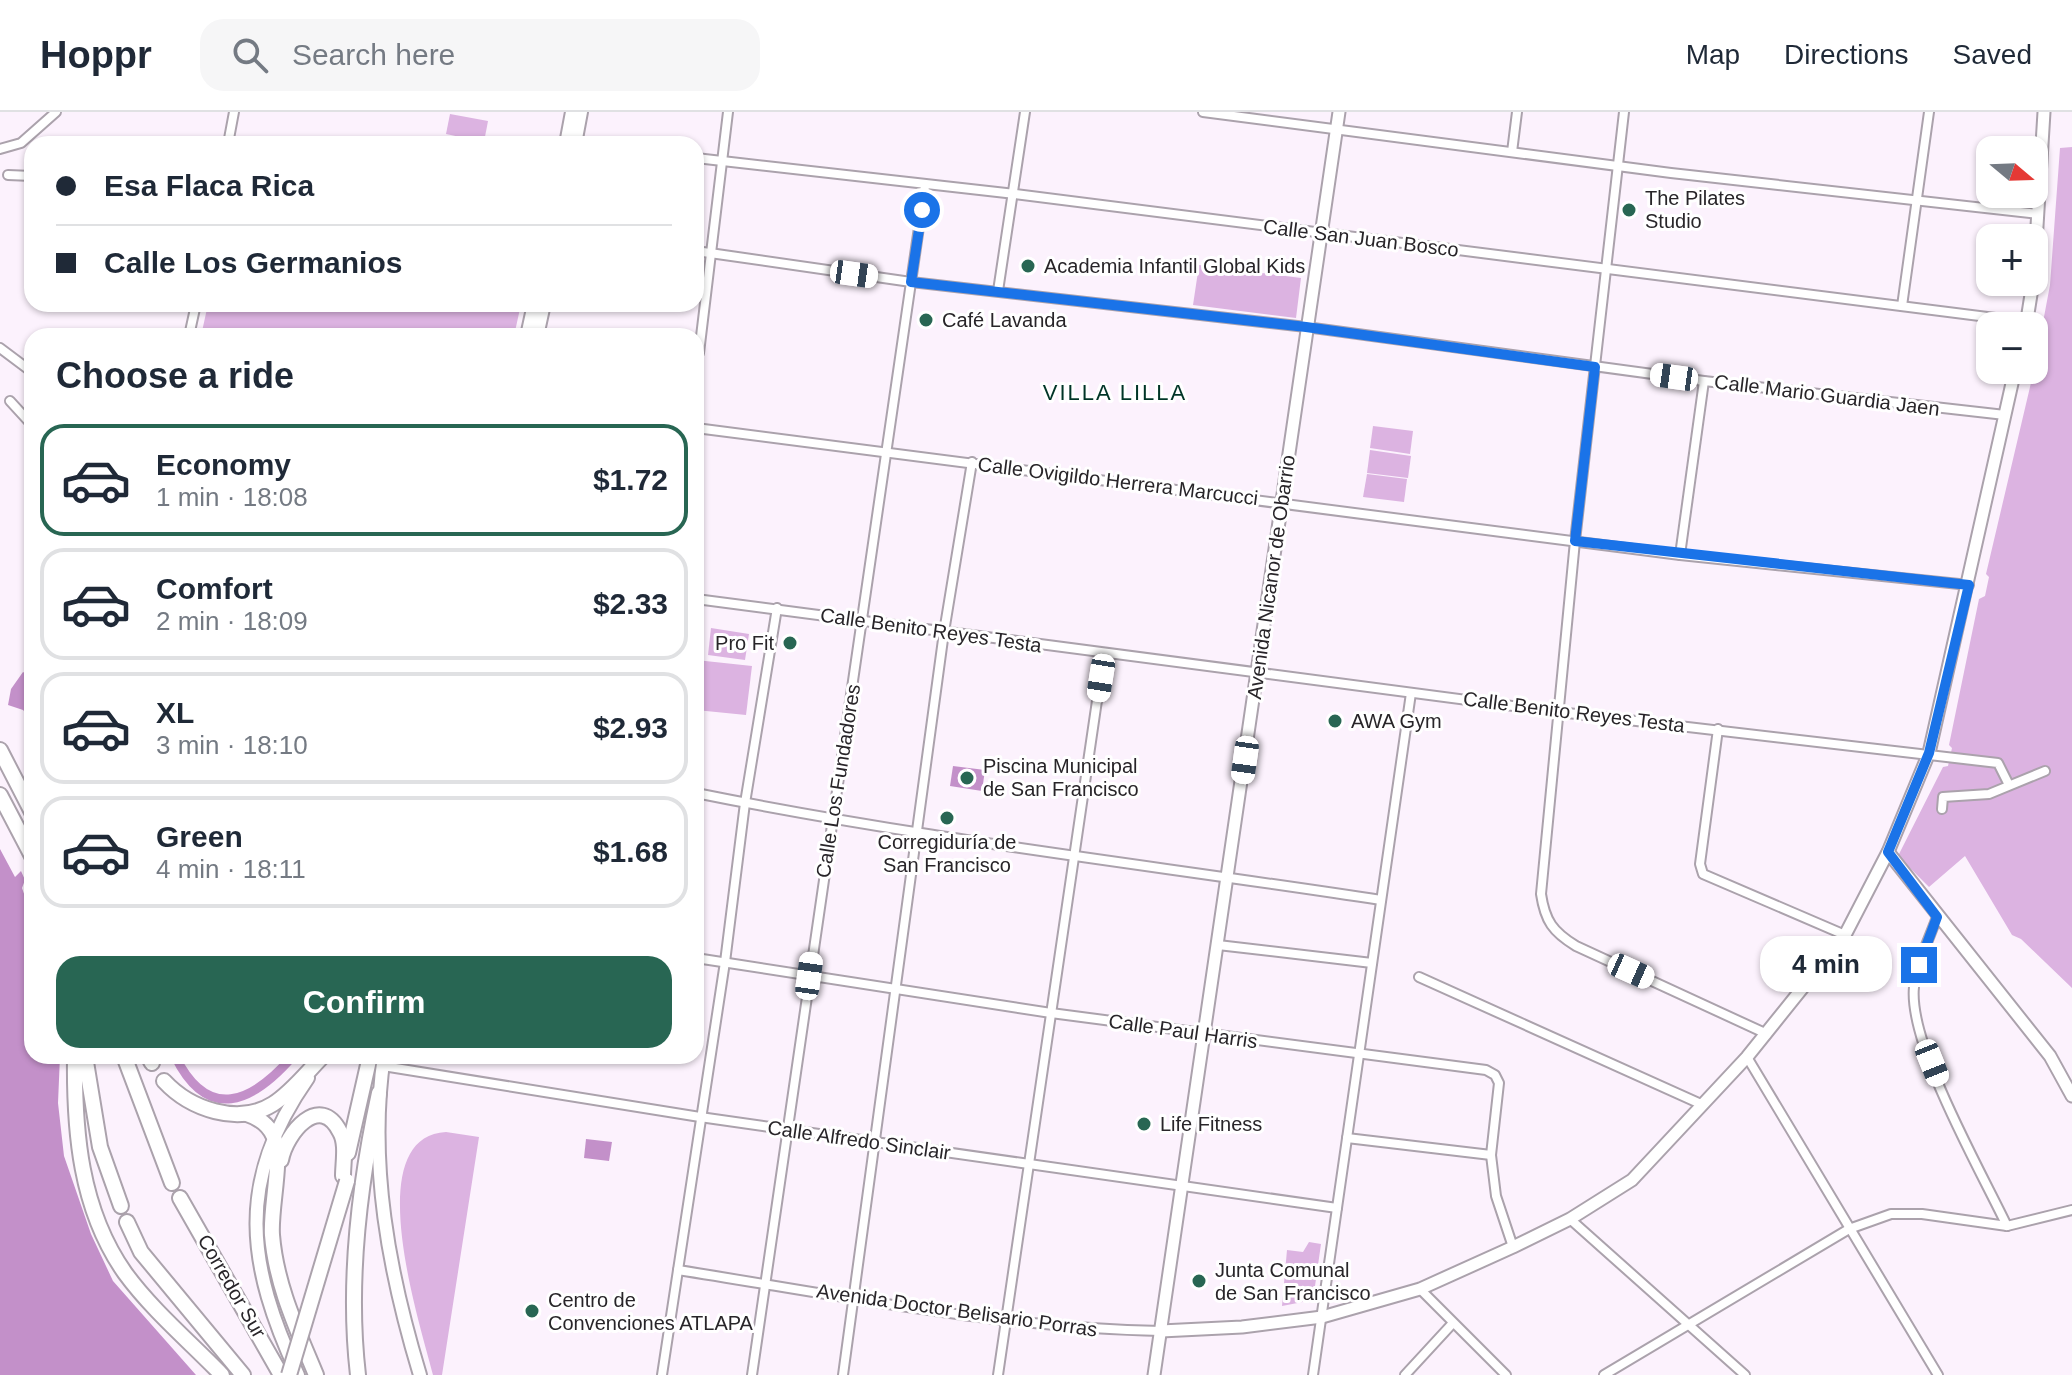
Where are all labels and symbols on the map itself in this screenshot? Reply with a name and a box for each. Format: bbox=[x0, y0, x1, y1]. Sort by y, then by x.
north arrow bbox=[1976, 136, 2048, 208]
place label: The Pilates Studio bbox=[1645, 187, 1745, 232]
route start bbox=[904, 192, 940, 228]
marker: The Pilates Studio bbox=[1620, 201, 1638, 219]
street label: Calle San Juan Bosco bbox=[1262, 215, 1460, 261]
place label: Academia Infantil Global Kids bbox=[1044, 255, 1305, 277]
marker: Academia Infantil Global Kids bbox=[1019, 257, 1037, 275]
car bbox=[829, 259, 879, 289]
place label: Café Lavanda bbox=[942, 309, 1067, 331]
marker: Café Lavanda bbox=[917, 311, 935, 329]
car bbox=[1649, 362, 1699, 392]
street label: Calle Mario Guardia Jaen bbox=[1713, 370, 1941, 420]
district label: VILLA LILLA bbox=[1043, 380, 1187, 405]
street label: Calle Ovigildo Herrera Marcucci bbox=[977, 453, 1259, 509]
street label: Avenida Nicanor de Obarrio bbox=[1243, 453, 1299, 701]
street label: Calle Benito Reyes Testa bbox=[819, 604, 1044, 657]
place label: Pro Fit bbox=[715, 632, 774, 654]
marker: Pro Fit bbox=[781, 634, 799, 652]
car bbox=[1085, 652, 1117, 704]
street label: Calle Los Fundadores bbox=[812, 683, 864, 879]
street label: Calle Benito Reyes Testa bbox=[1462, 687, 1687, 737]
place label: AWA Gym bbox=[1351, 710, 1442, 732]
marker: AWA Gym bbox=[1326, 712, 1344, 730]
car bbox=[1230, 735, 1260, 785]
place label: Piscina Municipal de San Francisco bbox=[983, 755, 1139, 800]
marker: Piscina Municipal de San Francisco bbox=[958, 769, 976, 787]
marker: Corregiduría de San Francisco bbox=[938, 809, 956, 827]
place label: Corregiduría de San Francisco bbox=[878, 831, 1016, 876]
callout: 4 min bbox=[1759, 937, 1891, 993]
route end bbox=[1901, 947, 1937, 983]
car bbox=[1604, 950, 1658, 992]
car bbox=[794, 951, 824, 1001]
street label: Calle Paul Harris bbox=[1107, 1010, 1259, 1052]
car bbox=[1912, 1036, 1952, 1090]
place label: Life Fitness bbox=[1160, 1113, 1262, 1135]
marker: Life Fitness bbox=[1135, 1115, 1153, 1133]
street label: Calle Alfredo Sinclair bbox=[766, 1116, 952, 1164]
street label: Corredor Sur bbox=[194, 1230, 271, 1342]
place label: Junta Comunal de San Francisco bbox=[1215, 1259, 1371, 1304]
marker: Junta Comunal de San Francisco bbox=[1190, 1272, 1208, 1290]
street label: Avenida Doctor Belisario Porras bbox=[815, 1279, 1099, 1341]
place label: Centro de Convenciones ATLAPA bbox=[548, 1289, 754, 1334]
marker: Centro de Convenciones ATLAPA bbox=[523, 1302, 541, 1320]

